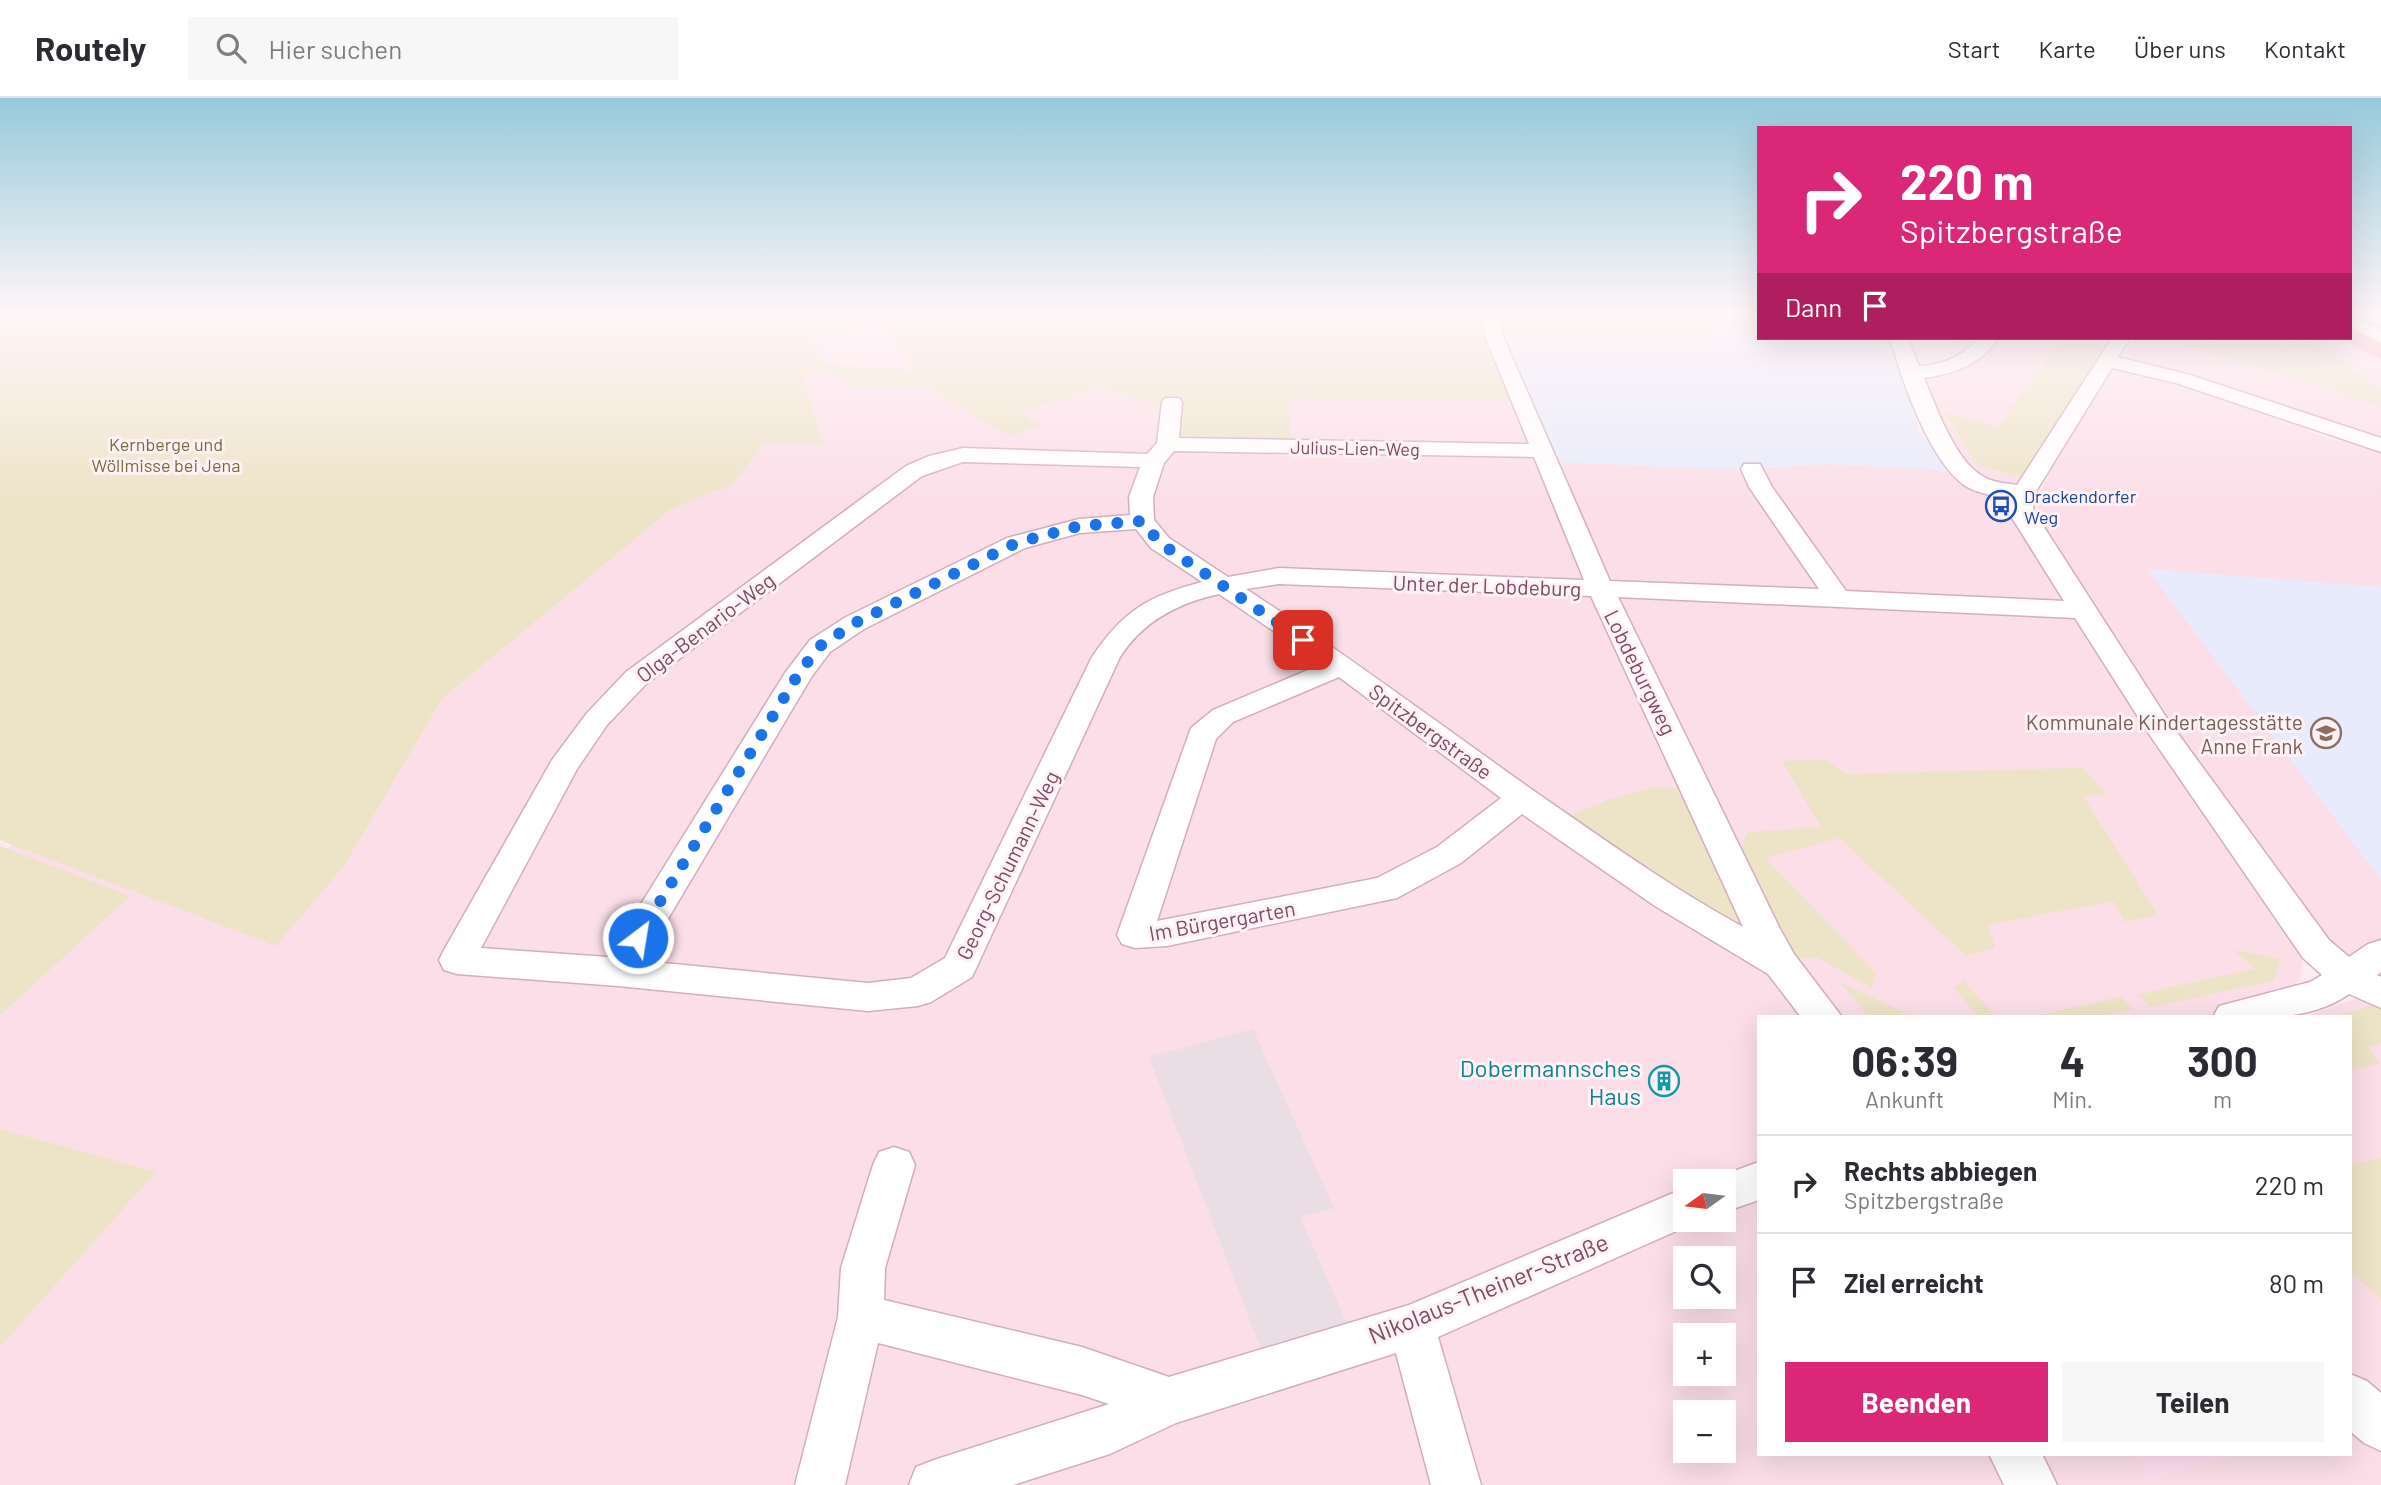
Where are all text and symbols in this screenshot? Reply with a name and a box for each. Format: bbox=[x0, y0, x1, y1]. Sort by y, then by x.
search box bbox=[188, 17, 678, 80]
text: Routely bbox=[35, 28, 146, 68]
icon: search bbox=[212, 29, 250, 67]
text: Hier suchen bbox=[268, 33, 402, 64]
text: Start bbox=[1948, 34, 2001, 63]
text: Karte bbox=[2039, 34, 2096, 63]
text: Über uns bbox=[2134, 34, 2226, 63]
text: Kontakt bbox=[2264, 34, 2346, 63]
text: 220 m bbox=[1900, 151, 2034, 210]
icon: right bbox=[1785, 154, 1876, 245]
text: Spitzbergstraße bbox=[1900, 211, 2123, 249]
icon: arrive bbox=[1856, 287, 1894, 325]
text: Dann bbox=[1785, 291, 1842, 322]
park label: Kernberge und Wöllmisse bei Jena bbox=[92, 433, 240, 476]
street label: Julius-Lien-Weg bbox=[1290, 436, 1420, 460]
place label: Drackendorfer Weg bbox=[2024, 485, 2137, 528]
bus stop icon: Drackendorfer Weg bbox=[1984, 489, 2018, 523]
street label: Olga-Benario-Weg bbox=[631, 567, 779, 687]
street label: Unter der Lobdeburg bbox=[1392, 569, 1582, 601]
street label: Lobdeburgweg bbox=[1600, 605, 1682, 739]
pin bbox=[1273, 610, 1333, 670]
icon: arrive bbox=[1284, 621, 1322, 659]
street label: Spitzbergstraße bbox=[1365, 678, 1497, 784]
place label: Kommunale Kindertagesstätte Anne Frank bbox=[2026, 709, 2303, 758]
school or university icon: Kommunale Kindertagesstätte Anne Frank bbox=[2309, 716, 2343, 750]
street label: Georg-Schumann-Weg bbox=[950, 767, 1064, 963]
street label: Im Bürgergarten bbox=[1147, 895, 1297, 945]
position arrow bbox=[601, 901, 675, 975]
text: 06:39 bbox=[1851, 1035, 1958, 1085]
text: 4 bbox=[2060, 1035, 2085, 1085]
text: 300 bbox=[2187, 1035, 2258, 1085]
place label: Dobermannsches Haus bbox=[1460, 1053, 1641, 1110]
building icon: Dobermannsches Haus bbox=[1647, 1064, 1681, 1098]
text: Ankunft bbox=[1865, 1085, 1944, 1113]
text: Min. bbox=[2052, 1085, 2093, 1113]
text: m bbox=[2213, 1085, 2232, 1113]
text: Rechts abbiegen bbox=[1844, 1155, 2037, 1186]
icon: right bbox=[1785, 1165, 1823, 1203]
north arrow bbox=[1673, 1169, 1736, 1232]
map controls bbox=[1673, 1169, 1736, 1463]
text: 220 m bbox=[2255, 1169, 2324, 1200]
text: Spitzbergstraße bbox=[1844, 1186, 2004, 1214]
street label: Nikolaus-Theiner-Straße bbox=[1364, 1227, 1612, 1349]
button: search bbox=[1673, 1246, 1736, 1309]
icon: arrive bbox=[1785, 1263, 1823, 1301]
text: Ziel erreicht bbox=[1844, 1267, 1984, 1298]
text: 80 m bbox=[2269, 1267, 2324, 1298]
button: + bbox=[1673, 1323, 1736, 1386]
button: Beenden bbox=[1785, 1362, 2048, 1442]
button: Teilen bbox=[2062, 1362, 2324, 1442]
button: − bbox=[1673, 1400, 1736, 1463]

